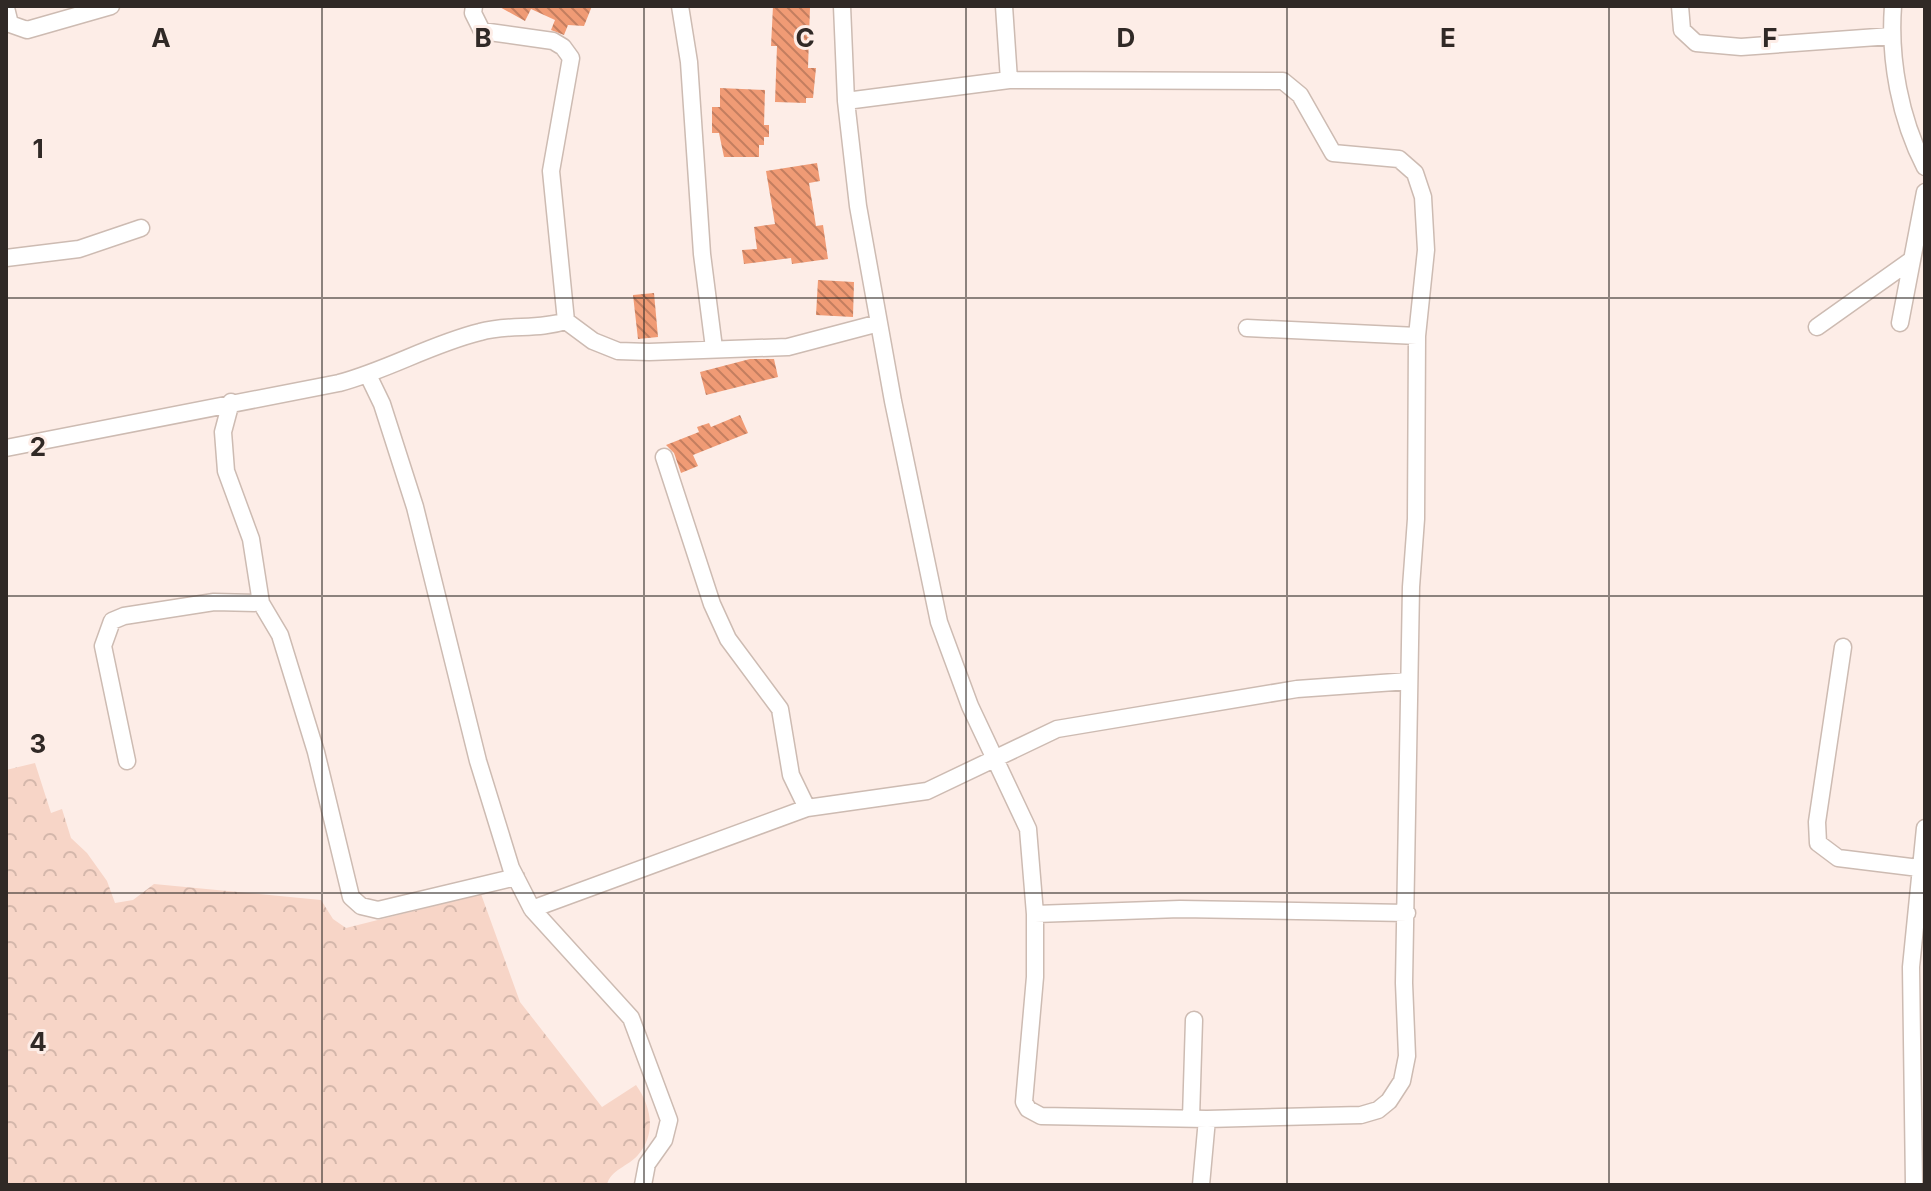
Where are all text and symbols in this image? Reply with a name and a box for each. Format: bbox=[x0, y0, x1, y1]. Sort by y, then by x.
text: A bbox=[151, 22, 171, 53]
text: B bbox=[474, 22, 492, 53]
text: C bbox=[795, 22, 815, 53]
text: D bbox=[1117, 22, 1135, 53]
text: E bbox=[1440, 22, 1456, 53]
text: F bbox=[1762, 22, 1778, 53]
text: 1 bbox=[32, 133, 44, 164]
text: 2 bbox=[30, 431, 46, 462]
text: 3 bbox=[30, 728, 46, 759]
text: 4 bbox=[29, 1026, 47, 1057]

